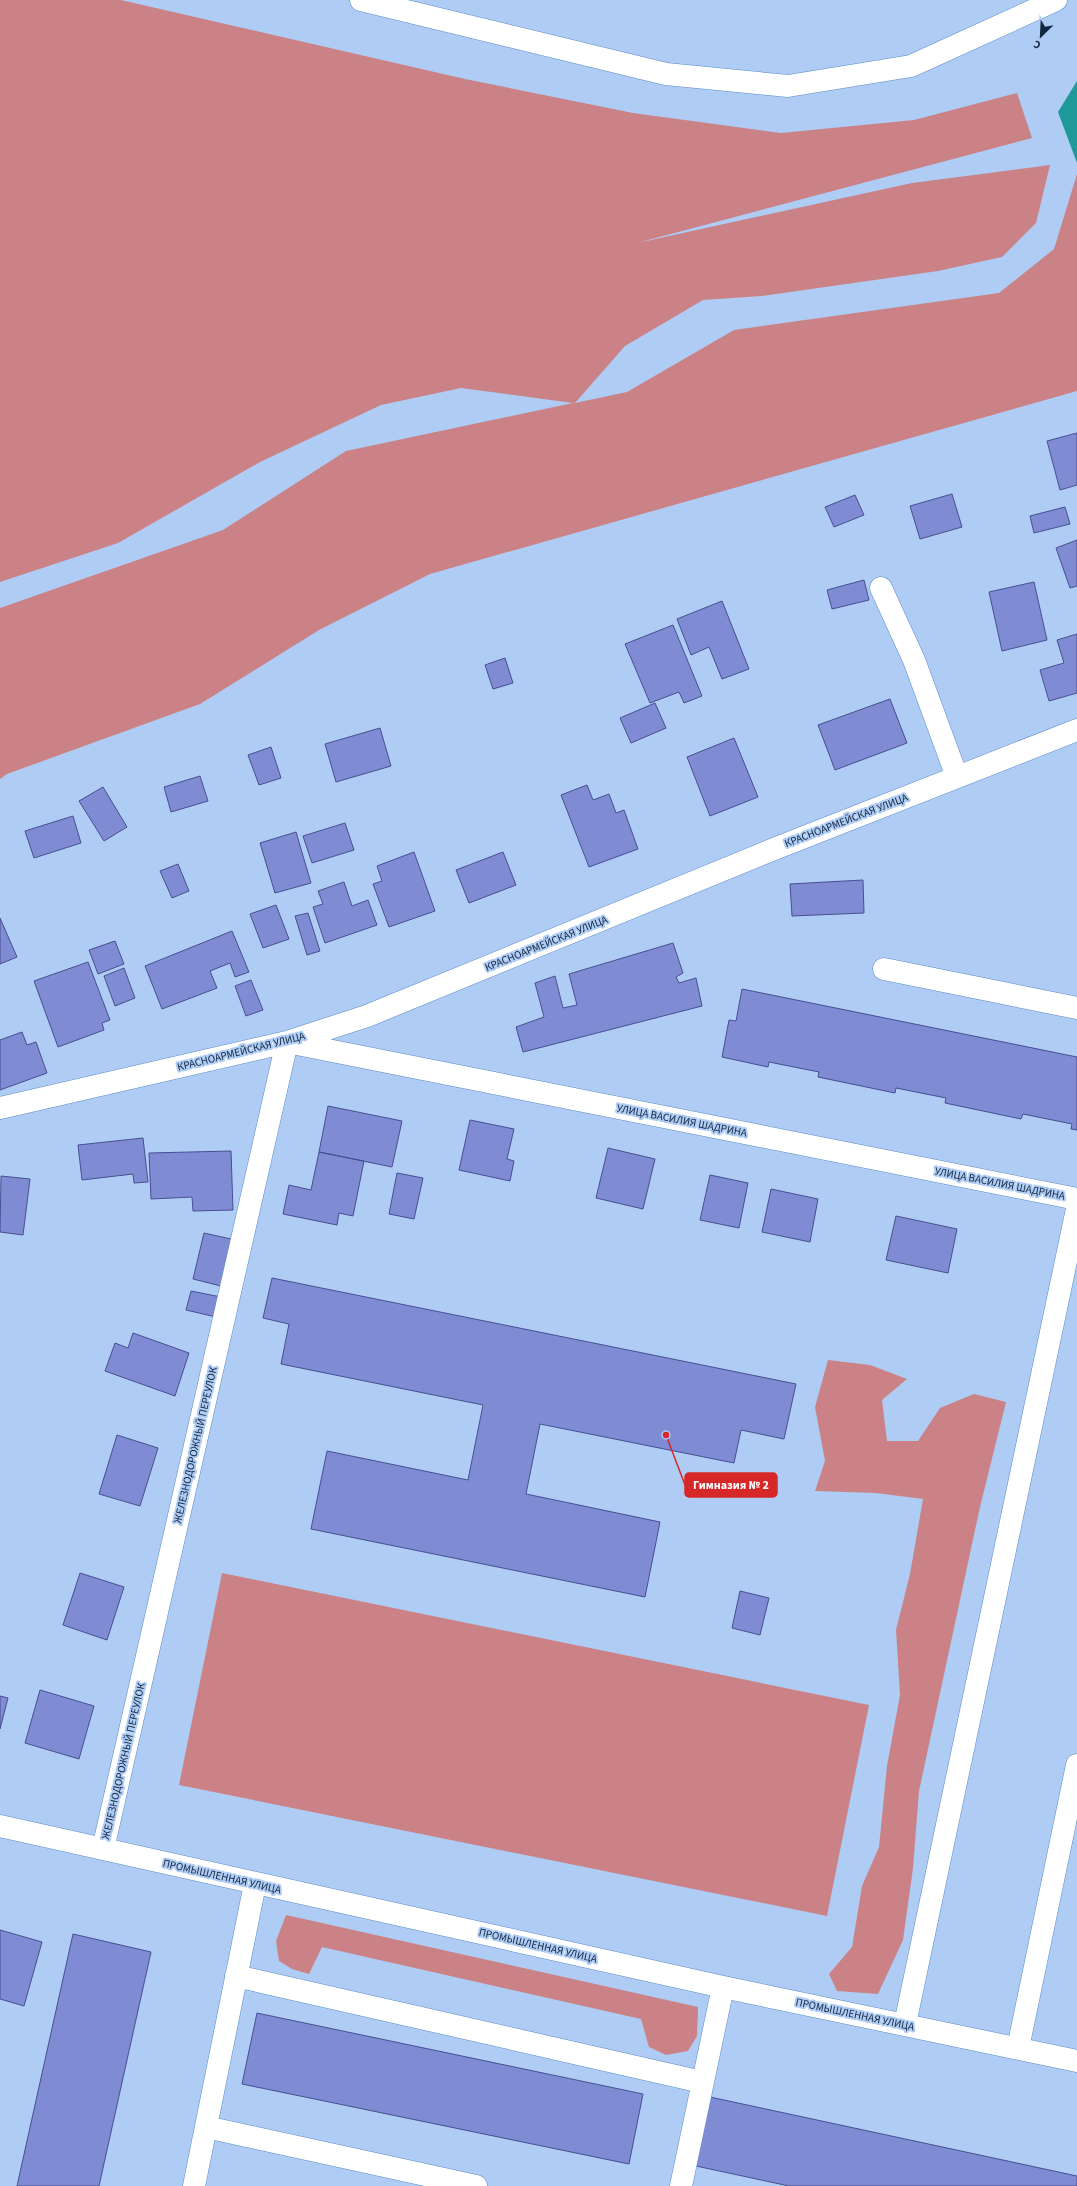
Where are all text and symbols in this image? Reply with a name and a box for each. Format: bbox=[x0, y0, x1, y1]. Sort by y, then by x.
north arrow bbox=[1021, 16, 1061, 56]
text: С bbox=[1031, 36, 1043, 53]
street label: КРАСНОАРМЕЙСКАЯ УЛИЦА bbox=[782, 790, 910, 851]
street label: КРАСНОАРМЕЙСКАЯ УЛИЦА bbox=[483, 912, 610, 975]
street label: КРАСНОАРМЕЙСКАЯ УЛИЦА bbox=[176, 1028, 307, 1075]
street label: УЛИЦА ВАСИЛИЯ ШАДРИНА bbox=[616, 1101, 748, 1140]
street label: УЛИЦА ВАСИЛИЯ ШАДРИНА bbox=[934, 1164, 1066, 1203]
street label: ЖЕЛЕЗНОДОРОЖНЫЙ ПЕРЕУЛОК bbox=[170, 1365, 221, 1525]
callout: Гимназия № 2 bbox=[685, 1473, 777, 1497]
text: Гимназия № 2 bbox=[693, 1477, 769, 1494]
street label: ЖЕЛЕЗНОДОРОЖНЫЙ ПЕРЕУЛОК bbox=[98, 1681, 149, 1841]
street label: ПРОМЫШЛЕННАЯ УЛИЦА bbox=[161, 1856, 282, 1897]
street label: ПРОМЫШЛЕННАЯ УЛИЦА bbox=[477, 1925, 598, 1966]
street label: ПРОМЫШЛЕННАЯ УЛИЦА bbox=[794, 1995, 916, 2034]

